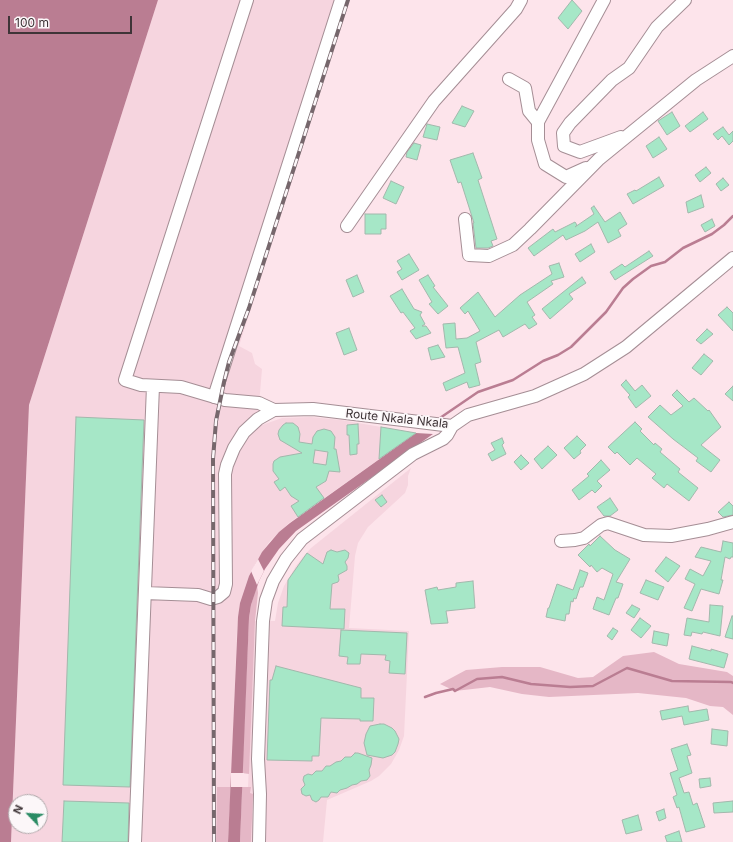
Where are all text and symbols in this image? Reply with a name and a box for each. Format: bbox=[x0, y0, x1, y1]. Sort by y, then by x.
scale bar bbox=[10, 8, 134, 34]
text: 100 m bbox=[15, 15, 49, 30]
street label: Route Nkala Nkala bbox=[345, 406, 449, 432]
north arrow bbox=[8, 794, 48, 834]
text: N bbox=[10, 803, 26, 816]

